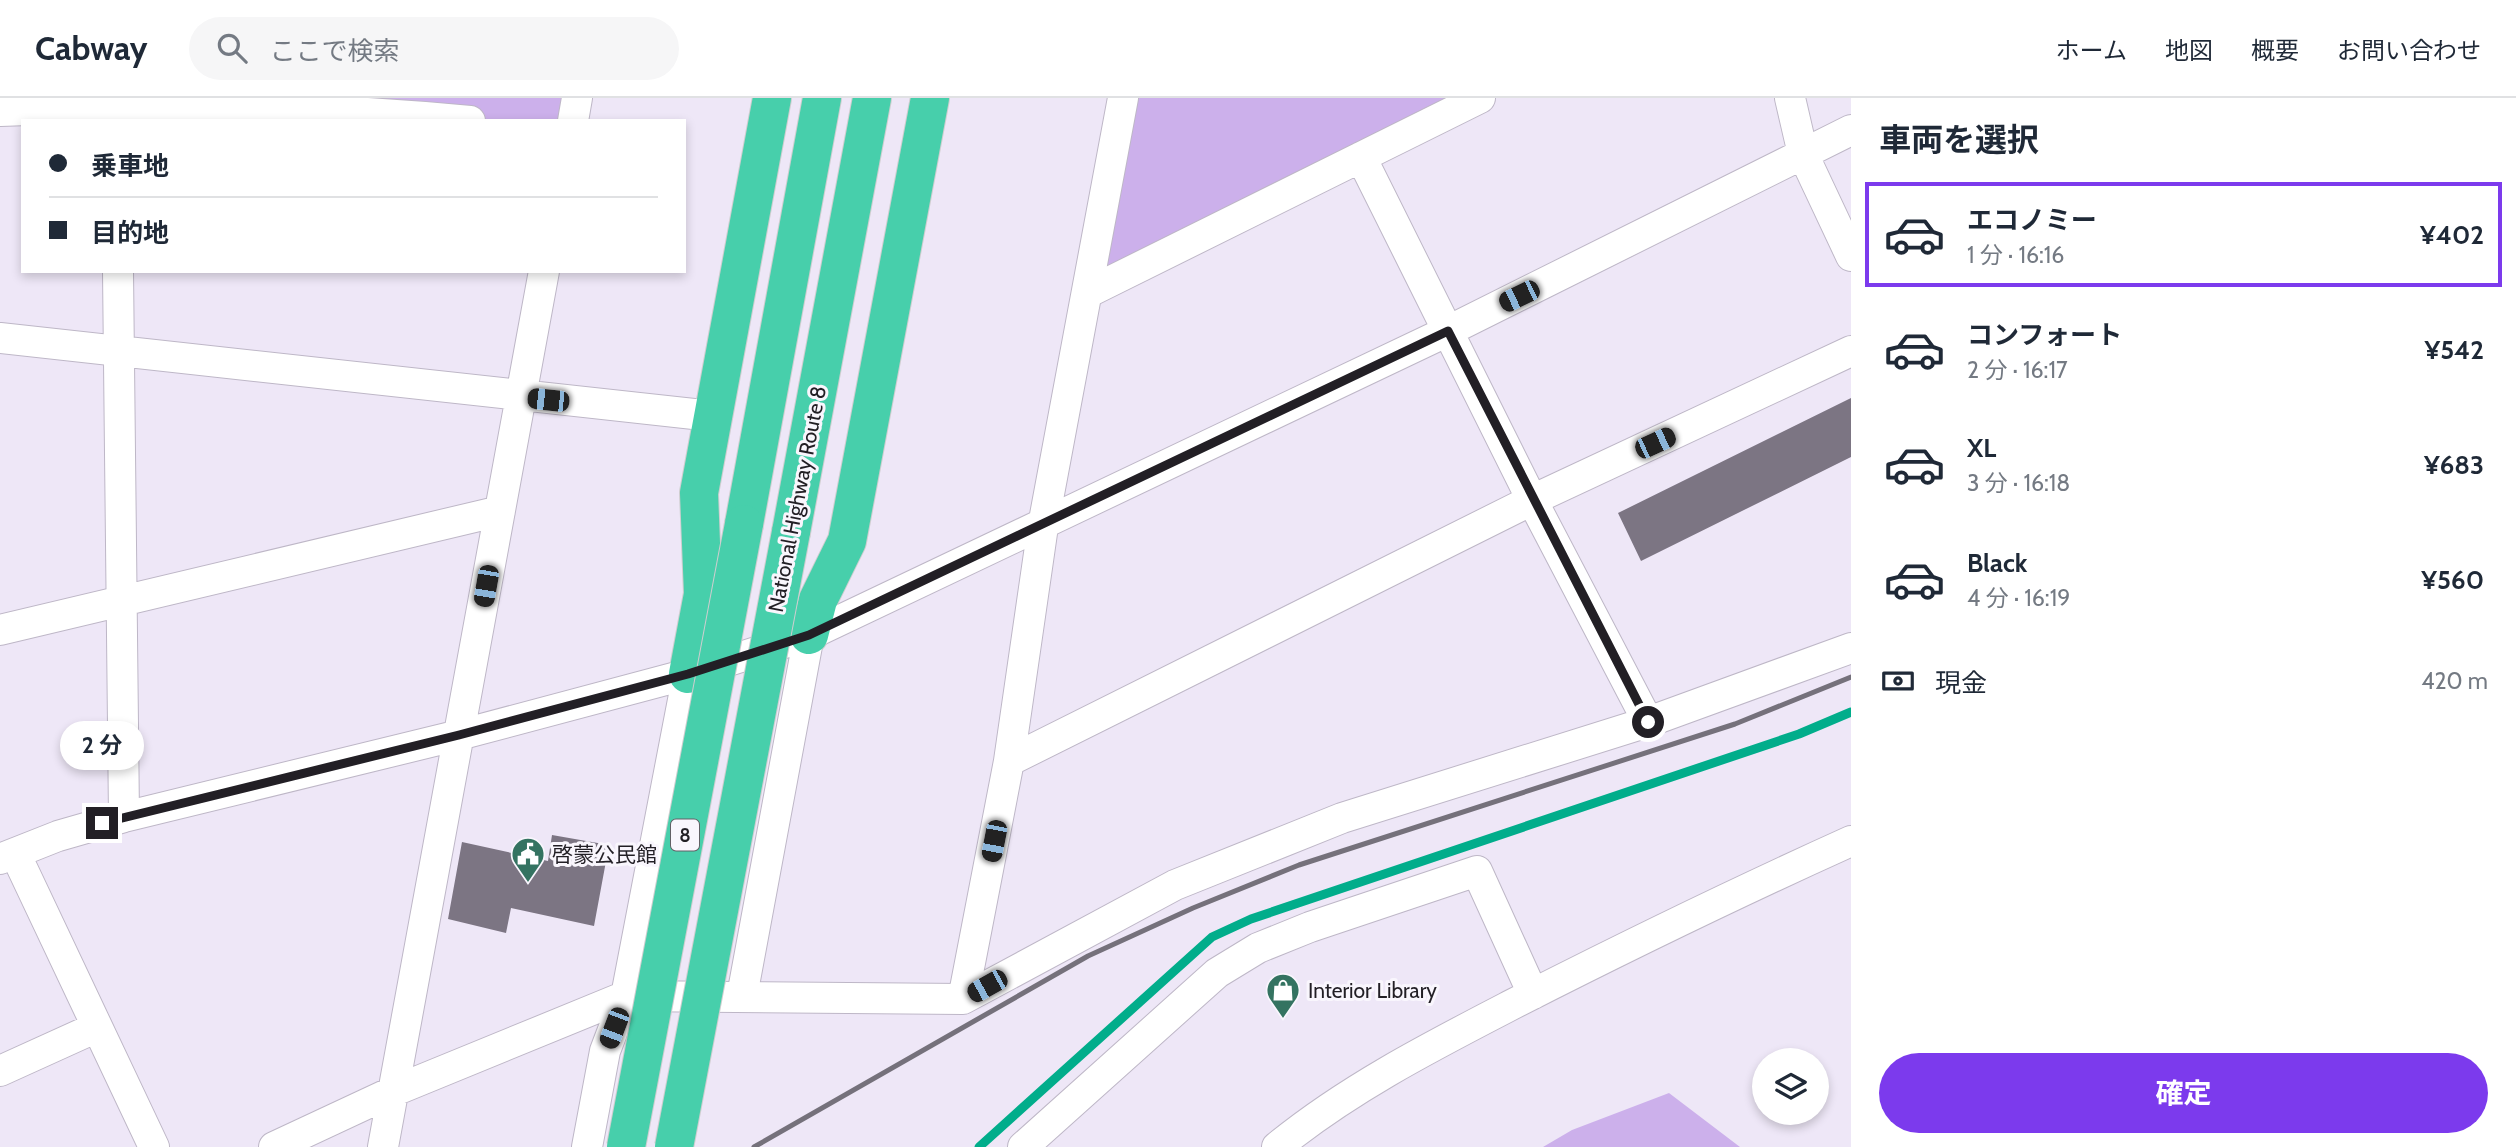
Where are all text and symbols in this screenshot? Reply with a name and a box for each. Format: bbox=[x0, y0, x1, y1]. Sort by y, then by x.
search box bbox=[189, 17, 679, 80]
text: Cabway bbox=[35, 28, 147, 68]
icon: search bbox=[213, 29, 251, 67]
text: ここで検索 bbox=[269, 35, 399, 67]
text: ホーム bbox=[2056, 36, 2127, 65]
text: 地図 bbox=[2165, 36, 2213, 65]
text: 概要 bbox=[2251, 36, 2299, 65]
text: お問い合わせ bbox=[2337, 36, 2481, 65]
text: 車両を選択 bbox=[1879, 120, 2039, 159]
text: 乗車地 bbox=[91, 150, 169, 182]
icon: car bbox=[1883, 203, 1946, 266]
text: エコノミー bbox=[1967, 204, 2097, 236]
text: 目的地 bbox=[91, 217, 169, 249]
text: ¥402 bbox=[2420, 219, 2484, 251]
text: 1 分 · 16:16 bbox=[1967, 241, 2064, 269]
car bbox=[1496, 277, 1543, 315]
icon: car bbox=[1883, 318, 1946, 381]
text: コンフォート bbox=[1967, 319, 2122, 351]
text: ¥542 bbox=[2424, 334, 2484, 366]
text: 2 分 · 16:17 bbox=[1967, 356, 2067, 384]
street label: National Highway Route 8 bbox=[763, 384, 831, 614]
car bbox=[527, 387, 570, 413]
car bbox=[1632, 425, 1679, 461]
text: XL bbox=[1967, 432, 1996, 464]
icon: car bbox=[1883, 433, 1946, 496]
text: ¥683 bbox=[2424, 449, 2484, 481]
text: 3 分 · 16:18 bbox=[1967, 469, 2070, 497]
text: Black bbox=[1967, 547, 2027, 579]
icon: car bbox=[1883, 548, 1946, 611]
car bbox=[473, 563, 500, 609]
text: ¥560 bbox=[2421, 564, 2484, 596]
text: 4 分 · 16:19 bbox=[1967, 584, 2070, 612]
icon: cash bbox=[1879, 662, 1917, 700]
text: 現金 bbox=[1935, 667, 1987, 699]
text: 420 m bbox=[2421, 667, 2488, 695]
route start bbox=[1632, 706, 1664, 738]
callout: 2 分 bbox=[60, 722, 144, 770]
text: 2 分 bbox=[82, 731, 122, 759]
route end bbox=[86, 807, 118, 839]
car bbox=[980, 818, 1009, 864]
road number: 8 bbox=[671, 820, 699, 850]
public building icon: 啓蒙公民館 bbox=[509, 835, 547, 884]
place label: 啓蒙公民館 bbox=[552, 842, 657, 867]
car bbox=[964, 967, 1011, 1005]
shop icon: Interior Library bbox=[1264, 971, 1302, 1020]
place label: Interior Library bbox=[1308, 978, 1437, 1003]
car bbox=[597, 1005, 632, 1051]
map controls bbox=[1752, 1048, 1829, 1125]
button: layers bbox=[1752, 1048, 1829, 1125]
button: 確定 bbox=[1879, 1053, 2488, 1133]

